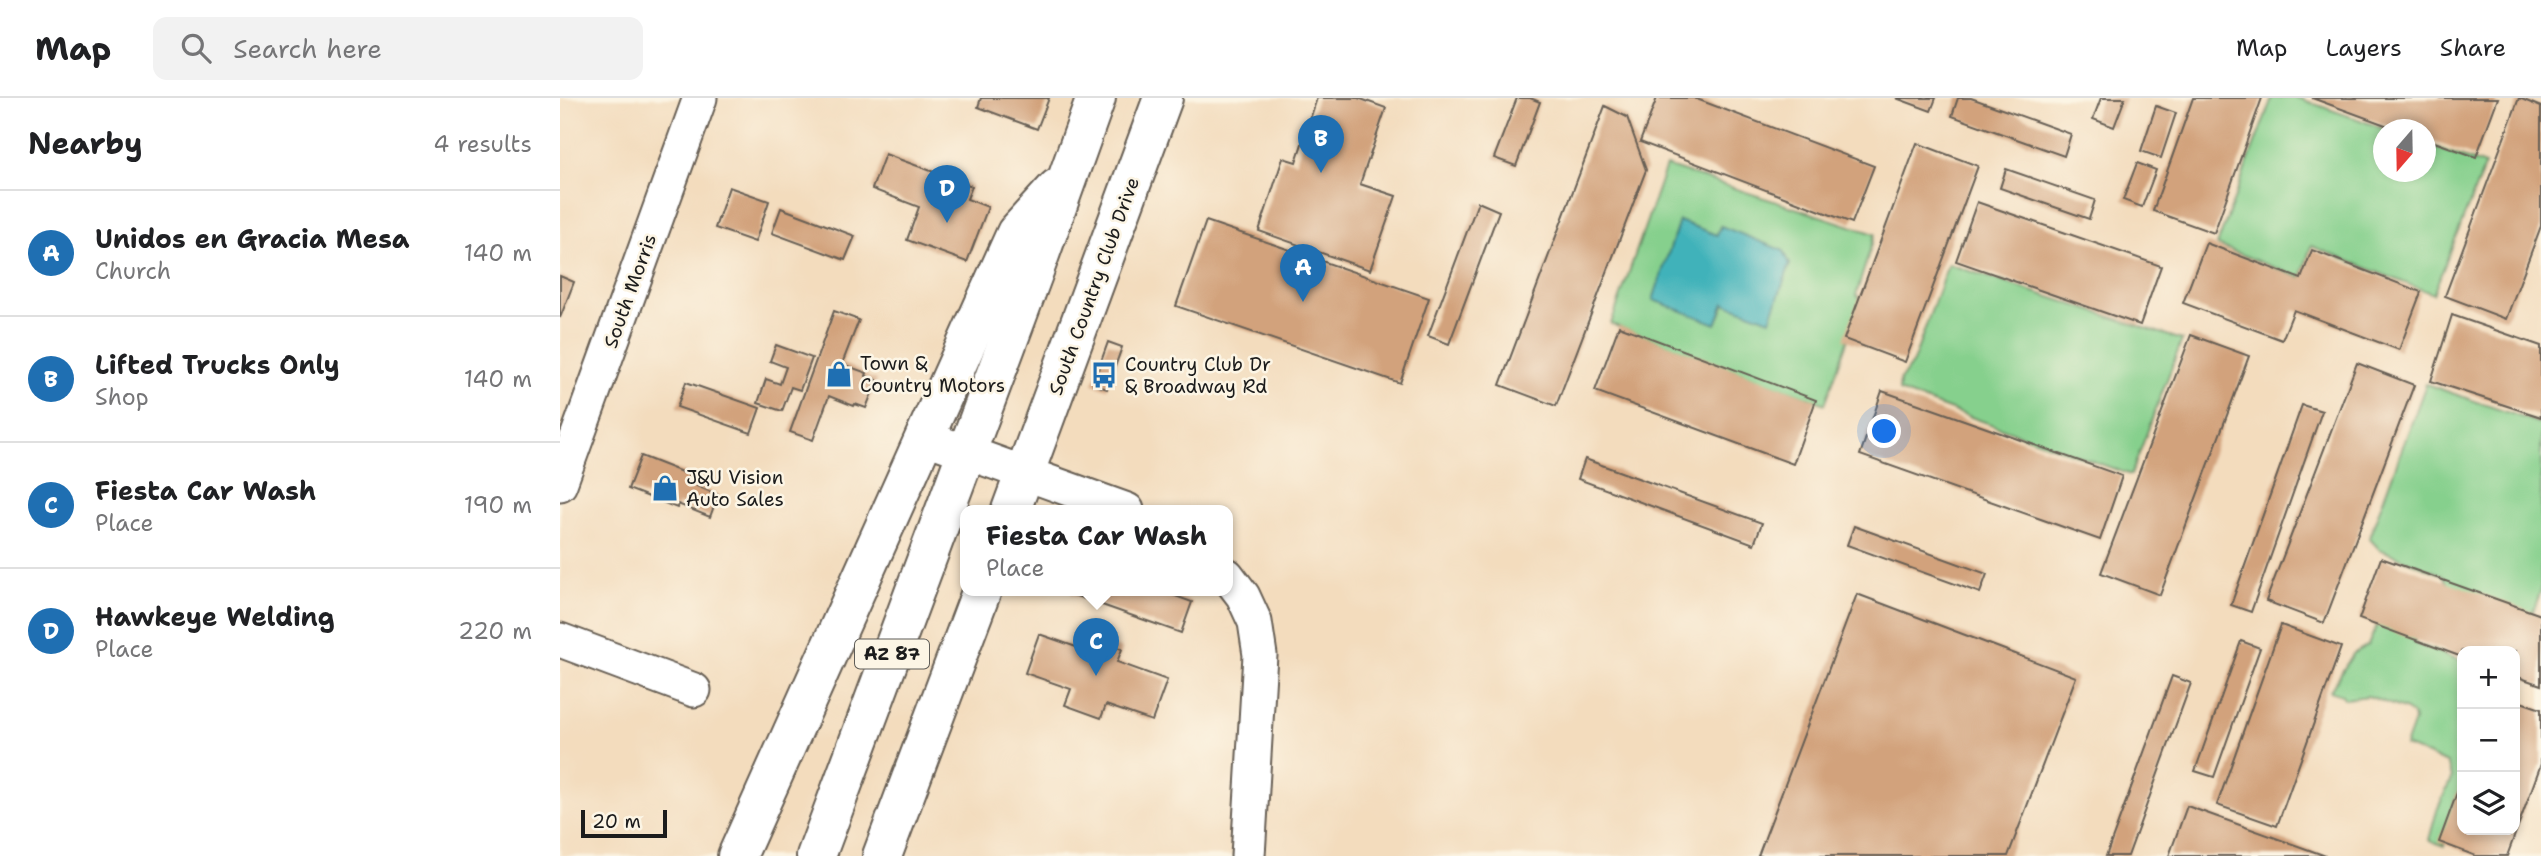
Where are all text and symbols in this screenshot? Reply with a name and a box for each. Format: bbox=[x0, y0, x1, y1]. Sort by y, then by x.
search box bbox=[153, 17, 643, 80]
text: Map bbox=[35, 26, 111, 71]
icon: search bbox=[177, 29, 215, 67]
text: Search here bbox=[233, 31, 382, 66]
text: Map bbox=[2236, 32, 2287, 64]
text: Layers bbox=[2325, 32, 2402, 64]
text: Share bbox=[2440, 32, 2506, 64]
pin: B bbox=[1298, 115, 1344, 173]
north arrow bbox=[2373, 119, 2436, 182]
text: Nearby bbox=[28, 123, 143, 164]
text: 4 results bbox=[433, 129, 532, 159]
pin: D bbox=[924, 165, 970, 223]
street label: South Country Club Drive bbox=[1043, 174, 1145, 398]
text: Unidos en Gracia Mesa bbox=[95, 221, 410, 256]
street label: South Morris bbox=[598, 231, 662, 351]
text: A bbox=[42, 238, 60, 268]
text: 140 m bbox=[464, 238, 532, 268]
pin: A bbox=[1280, 244, 1326, 302]
text: Church bbox=[95, 256, 171, 286]
text: Lifted Trucks Only bbox=[95, 347, 340, 382]
place label: Town & Country Motors bbox=[860, 351, 1005, 398]
place label: Country Club Dr & Broadway Rd bbox=[1125, 352, 1271, 399]
shop icon: Town & Country Motors bbox=[824, 359, 854, 389]
bus stop icon: Country Club Dr & Broadway Rd bbox=[1089, 360, 1119, 390]
text: B bbox=[44, 364, 58, 394]
text: 140 m bbox=[464, 364, 532, 394]
text: Shop bbox=[95, 382, 149, 412]
your location bbox=[1867, 414, 1901, 448]
place label: J&U Vision Auto Sales bbox=[686, 465, 784, 512]
text: Fiesta Car Wash bbox=[95, 473, 316, 508]
shop icon: J&U Vision Auto Sales bbox=[650, 473, 680, 503]
text: C bbox=[44, 490, 58, 520]
text: 190 m bbox=[464, 490, 532, 520]
popup bbox=[960, 505, 1233, 596]
text: Place bbox=[95, 508, 154, 538]
text: Fiesta Car Wash bbox=[986, 518, 1207, 553]
text: Place bbox=[986, 553, 1045, 583]
text: Hawkeye Welding bbox=[95, 599, 335, 634]
text: D bbox=[43, 616, 59, 646]
text: 220 m bbox=[458, 616, 532, 646]
pin: C bbox=[1073, 618, 1119, 676]
text: Place bbox=[95, 634, 154, 664]
road number: AZ 87 bbox=[855, 640, 929, 668]
map controls bbox=[2457, 646, 2520, 835]
button: + bbox=[2457, 646, 2520, 709]
button: − bbox=[2457, 709, 2520, 772]
button: layers bbox=[2457, 772, 2520, 835]
scale bar bbox=[581, 807, 667, 839]
text: 20 m bbox=[592, 809, 641, 834]

